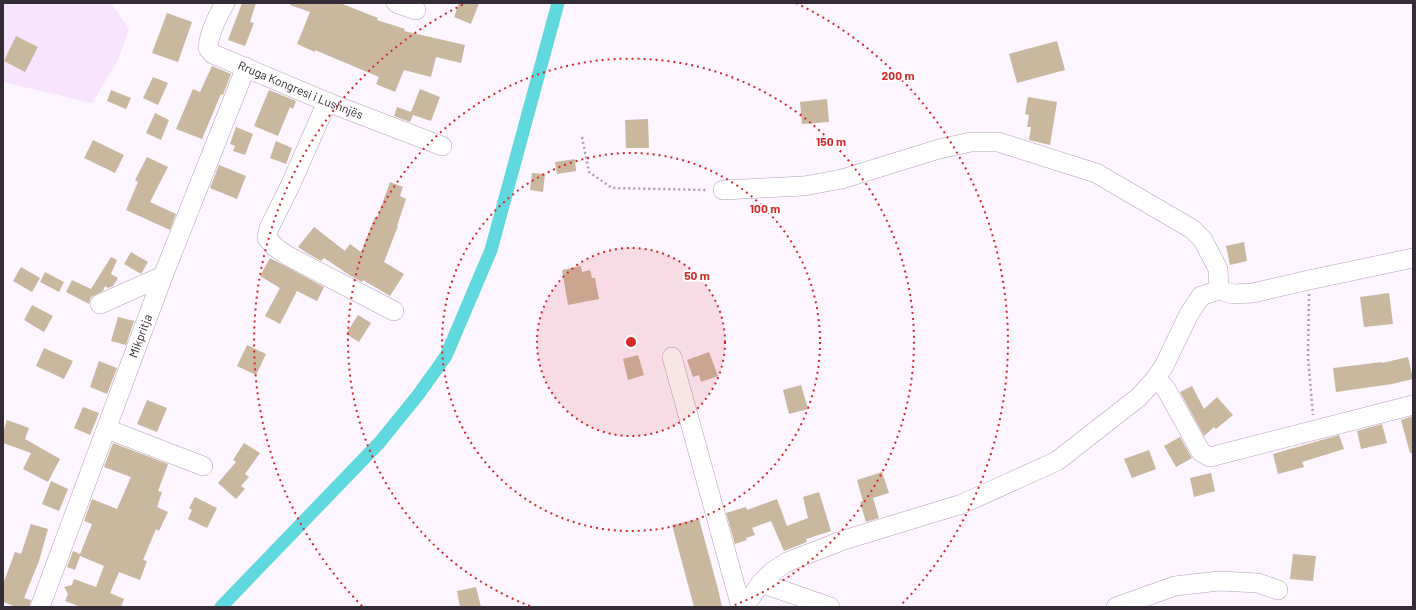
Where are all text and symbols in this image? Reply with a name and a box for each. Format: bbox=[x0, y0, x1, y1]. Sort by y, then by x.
street label: Rruga Kongresi i Lushnjës bbox=[236, 57, 366, 121]
text: 200 m bbox=[882, 68, 914, 82]
text: 150 m bbox=[816, 134, 846, 148]
text: 100 m bbox=[750, 201, 780, 215]
text: 50 m bbox=[684, 268, 710, 282]
street label: Mikpritja bbox=[125, 312, 154, 359]
centre of rings bbox=[624, 335, 638, 349]

